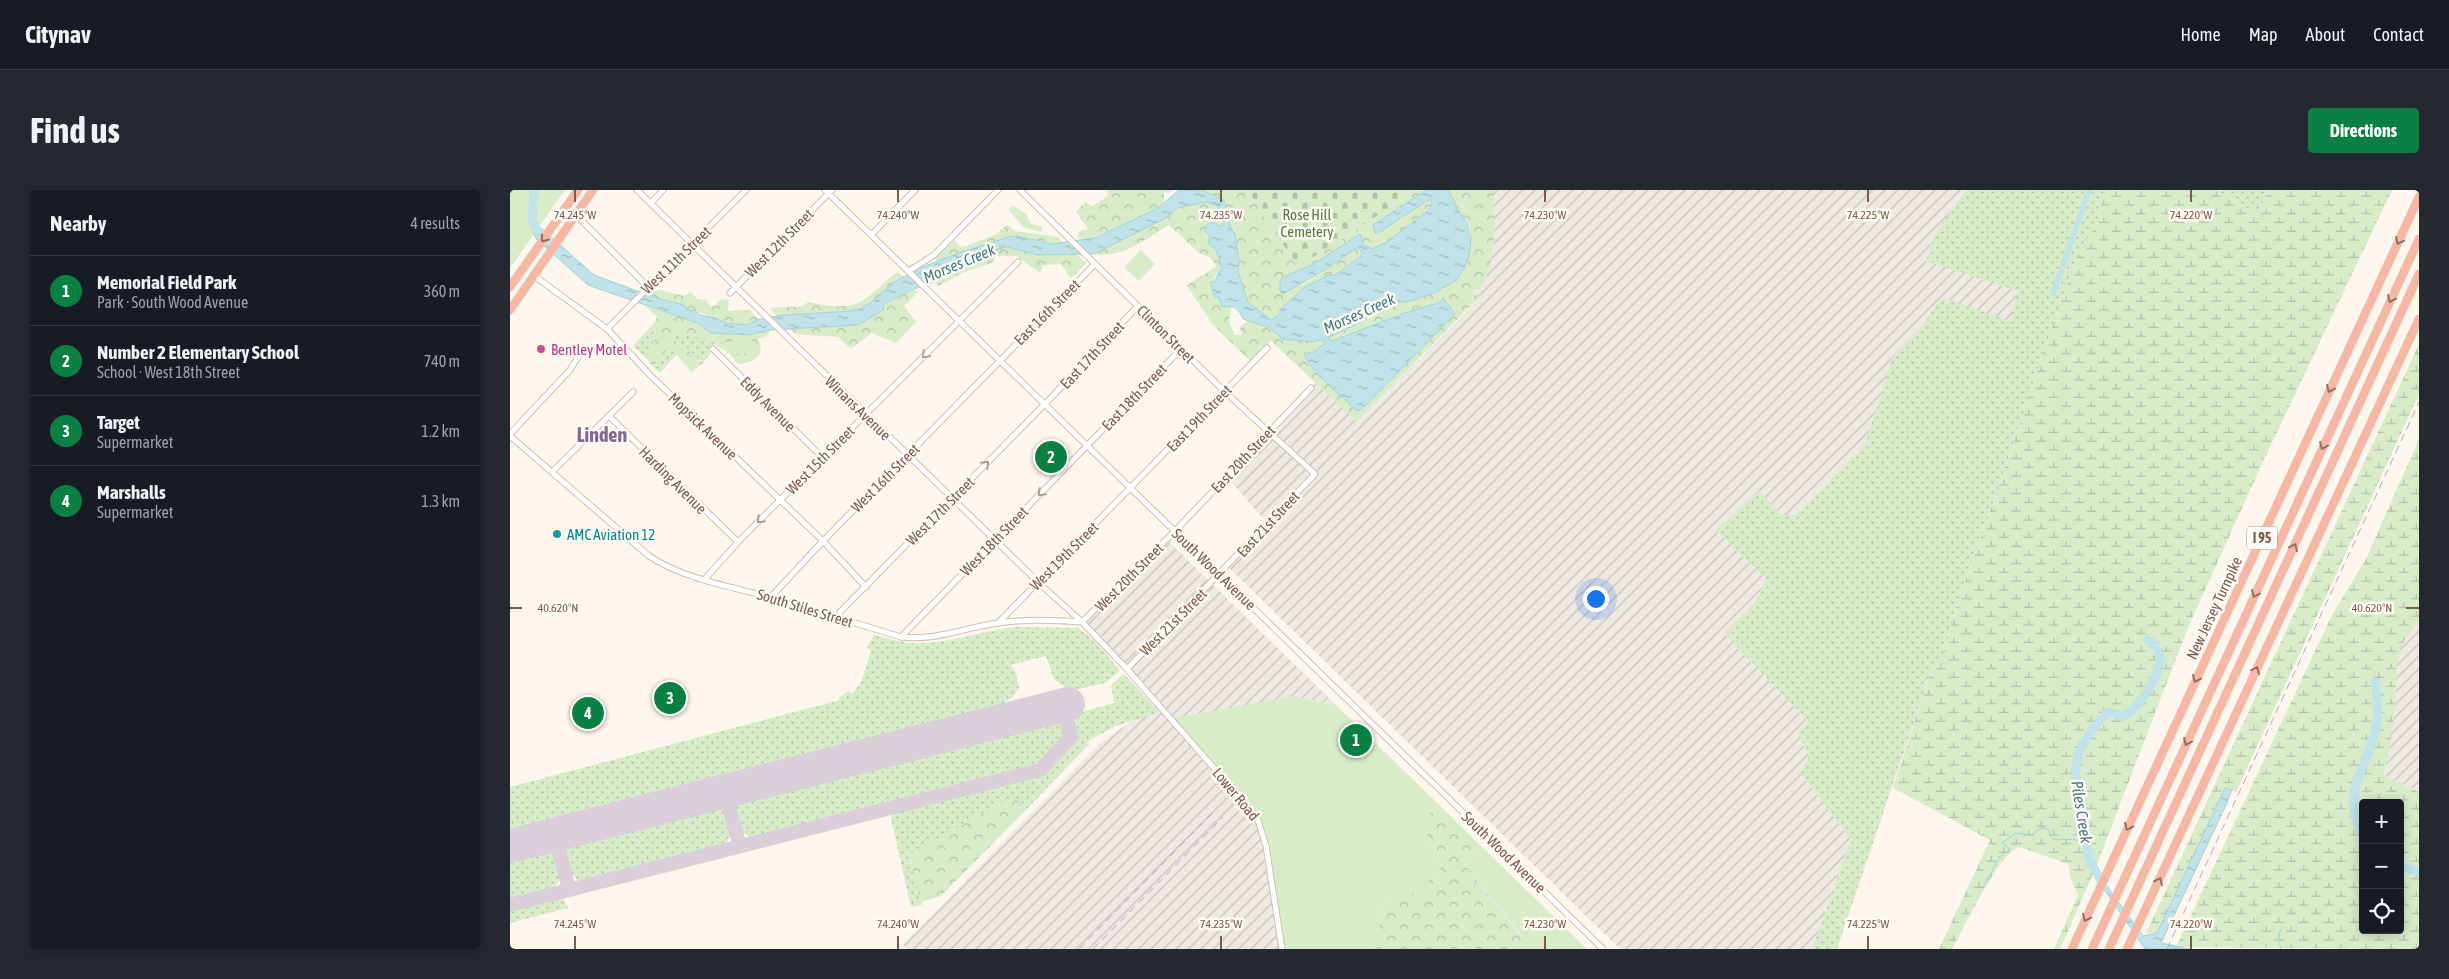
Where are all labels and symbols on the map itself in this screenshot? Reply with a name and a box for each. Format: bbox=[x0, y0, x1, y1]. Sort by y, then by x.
street label: West 12th Street bbox=[741, 205, 817, 281]
park label: Rose Hill Cemetery bbox=[1281, 206, 1333, 240]
text: 74.245°W bbox=[554, 208, 596, 222]
text: 74.240°W bbox=[877, 208, 919, 222]
text: 74.235°W bbox=[1200, 208, 1242, 222]
text: 74.230°W bbox=[1524, 208, 1566, 222]
text: 74.225°W bbox=[1847, 208, 1889, 222]
text: 74.220°W bbox=[2170, 208, 2212, 222]
street label: West 11th Street bbox=[638, 223, 714, 297]
one-way arrow bbox=[541, 233, 550, 242]
one-way arrow bbox=[2394, 236, 2405, 245]
water label: Morses Creek bbox=[920, 239, 999, 286]
street label: East 16th Street bbox=[1011, 276, 1083, 348]
water label: Morses Creek bbox=[1320, 289, 1398, 337]
one-way arrow bbox=[2387, 294, 2397, 303]
street label: Clinton Street bbox=[1134, 302, 1198, 366]
street label: East 17th Street bbox=[1057, 318, 1127, 392]
place label: Bentley Motel bbox=[551, 341, 627, 358]
marker: Bentley Motel bbox=[535, 343, 547, 355]
one-way arrow bbox=[922, 350, 931, 359]
street label: East 18th Street bbox=[1098, 360, 1170, 434]
street label: Winans Avenue bbox=[822, 372, 895, 444]
street label: Eddy Avenue bbox=[737, 373, 799, 435]
street label: East 19th Street bbox=[1163, 381, 1235, 455]
one-way arrow bbox=[2326, 384, 2337, 393]
street label: Mopsick Avenue bbox=[665, 389, 741, 463]
street label: West 15th Street bbox=[782, 422, 858, 498]
street label: East 20th Street bbox=[1208, 422, 1278, 496]
district label: Linden bbox=[577, 423, 627, 446]
pin: 2 bbox=[1035, 438, 1067, 476]
street label: West 16th Street bbox=[847, 440, 923, 516]
one-way arrow bbox=[2319, 441, 2329, 450]
street label: Harding Avenue bbox=[636, 443, 710, 517]
one-way arrow bbox=[980, 461, 989, 470]
street label: West 17th Street bbox=[902, 473, 978, 549]
one-way arrow bbox=[1038, 488, 1047, 497]
street label: East 21st Street bbox=[1233, 488, 1303, 560]
street label: West 18th Street bbox=[957, 503, 1031, 579]
one-way arrow bbox=[757, 514, 766, 523]
street label: West 19th Street bbox=[1026, 518, 1102, 594]
street label: South Wood Avenue bbox=[1169, 525, 1259, 613]
place label: AMC Aviation 12 bbox=[567, 526, 655, 543]
road number: I 95 bbox=[2247, 526, 2277, 549]
marker: AMC Aviation 12 bbox=[551, 528, 563, 540]
street label: West 20th Street bbox=[1091, 539, 1167, 615]
one-way arrow bbox=[2287, 543, 2298, 552]
street label: New Jersey Turnpike bbox=[2183, 554, 2245, 662]
street label: South Stiles Street bbox=[755, 585, 855, 631]
street label: West 21st Street bbox=[1136, 585, 1210, 659]
your location bbox=[1583, 586, 1609, 612]
one-way arrow bbox=[2251, 589, 2261, 598]
text: 40.620°N bbox=[538, 601, 578, 615]
text: 40.620°N bbox=[2352, 601, 2392, 615]
one-way arrow bbox=[2250, 666, 2260, 675]
one-way arrow bbox=[2192, 674, 2203, 683]
pin: 3 bbox=[654, 679, 686, 717]
pin: 4 bbox=[572, 694, 604, 732]
pin: 1 bbox=[1340, 721, 1372, 759]
one-way arrow bbox=[2183, 737, 2193, 746]
street label: Lower Road bbox=[1209, 764, 1263, 824]
water label: Piles Creek bbox=[2068, 779, 2096, 845]
street label: South Wood Avenue bbox=[1459, 808, 1549, 896]
one-way arrow bbox=[2124, 822, 2135, 831]
one-way arrow bbox=[2152, 877, 2163, 886]
one-way arrow bbox=[2082, 913, 2093, 922]
text: 74.245°W bbox=[554, 917, 596, 931]
text: 74.240°W bbox=[877, 917, 919, 931]
text: 74.235°W bbox=[1200, 917, 1242, 931]
text: 74.230°W bbox=[1524, 917, 1566, 931]
text: 74.225°W bbox=[1847, 917, 1889, 931]
text: 74.220°W bbox=[2170, 917, 2212, 931]

